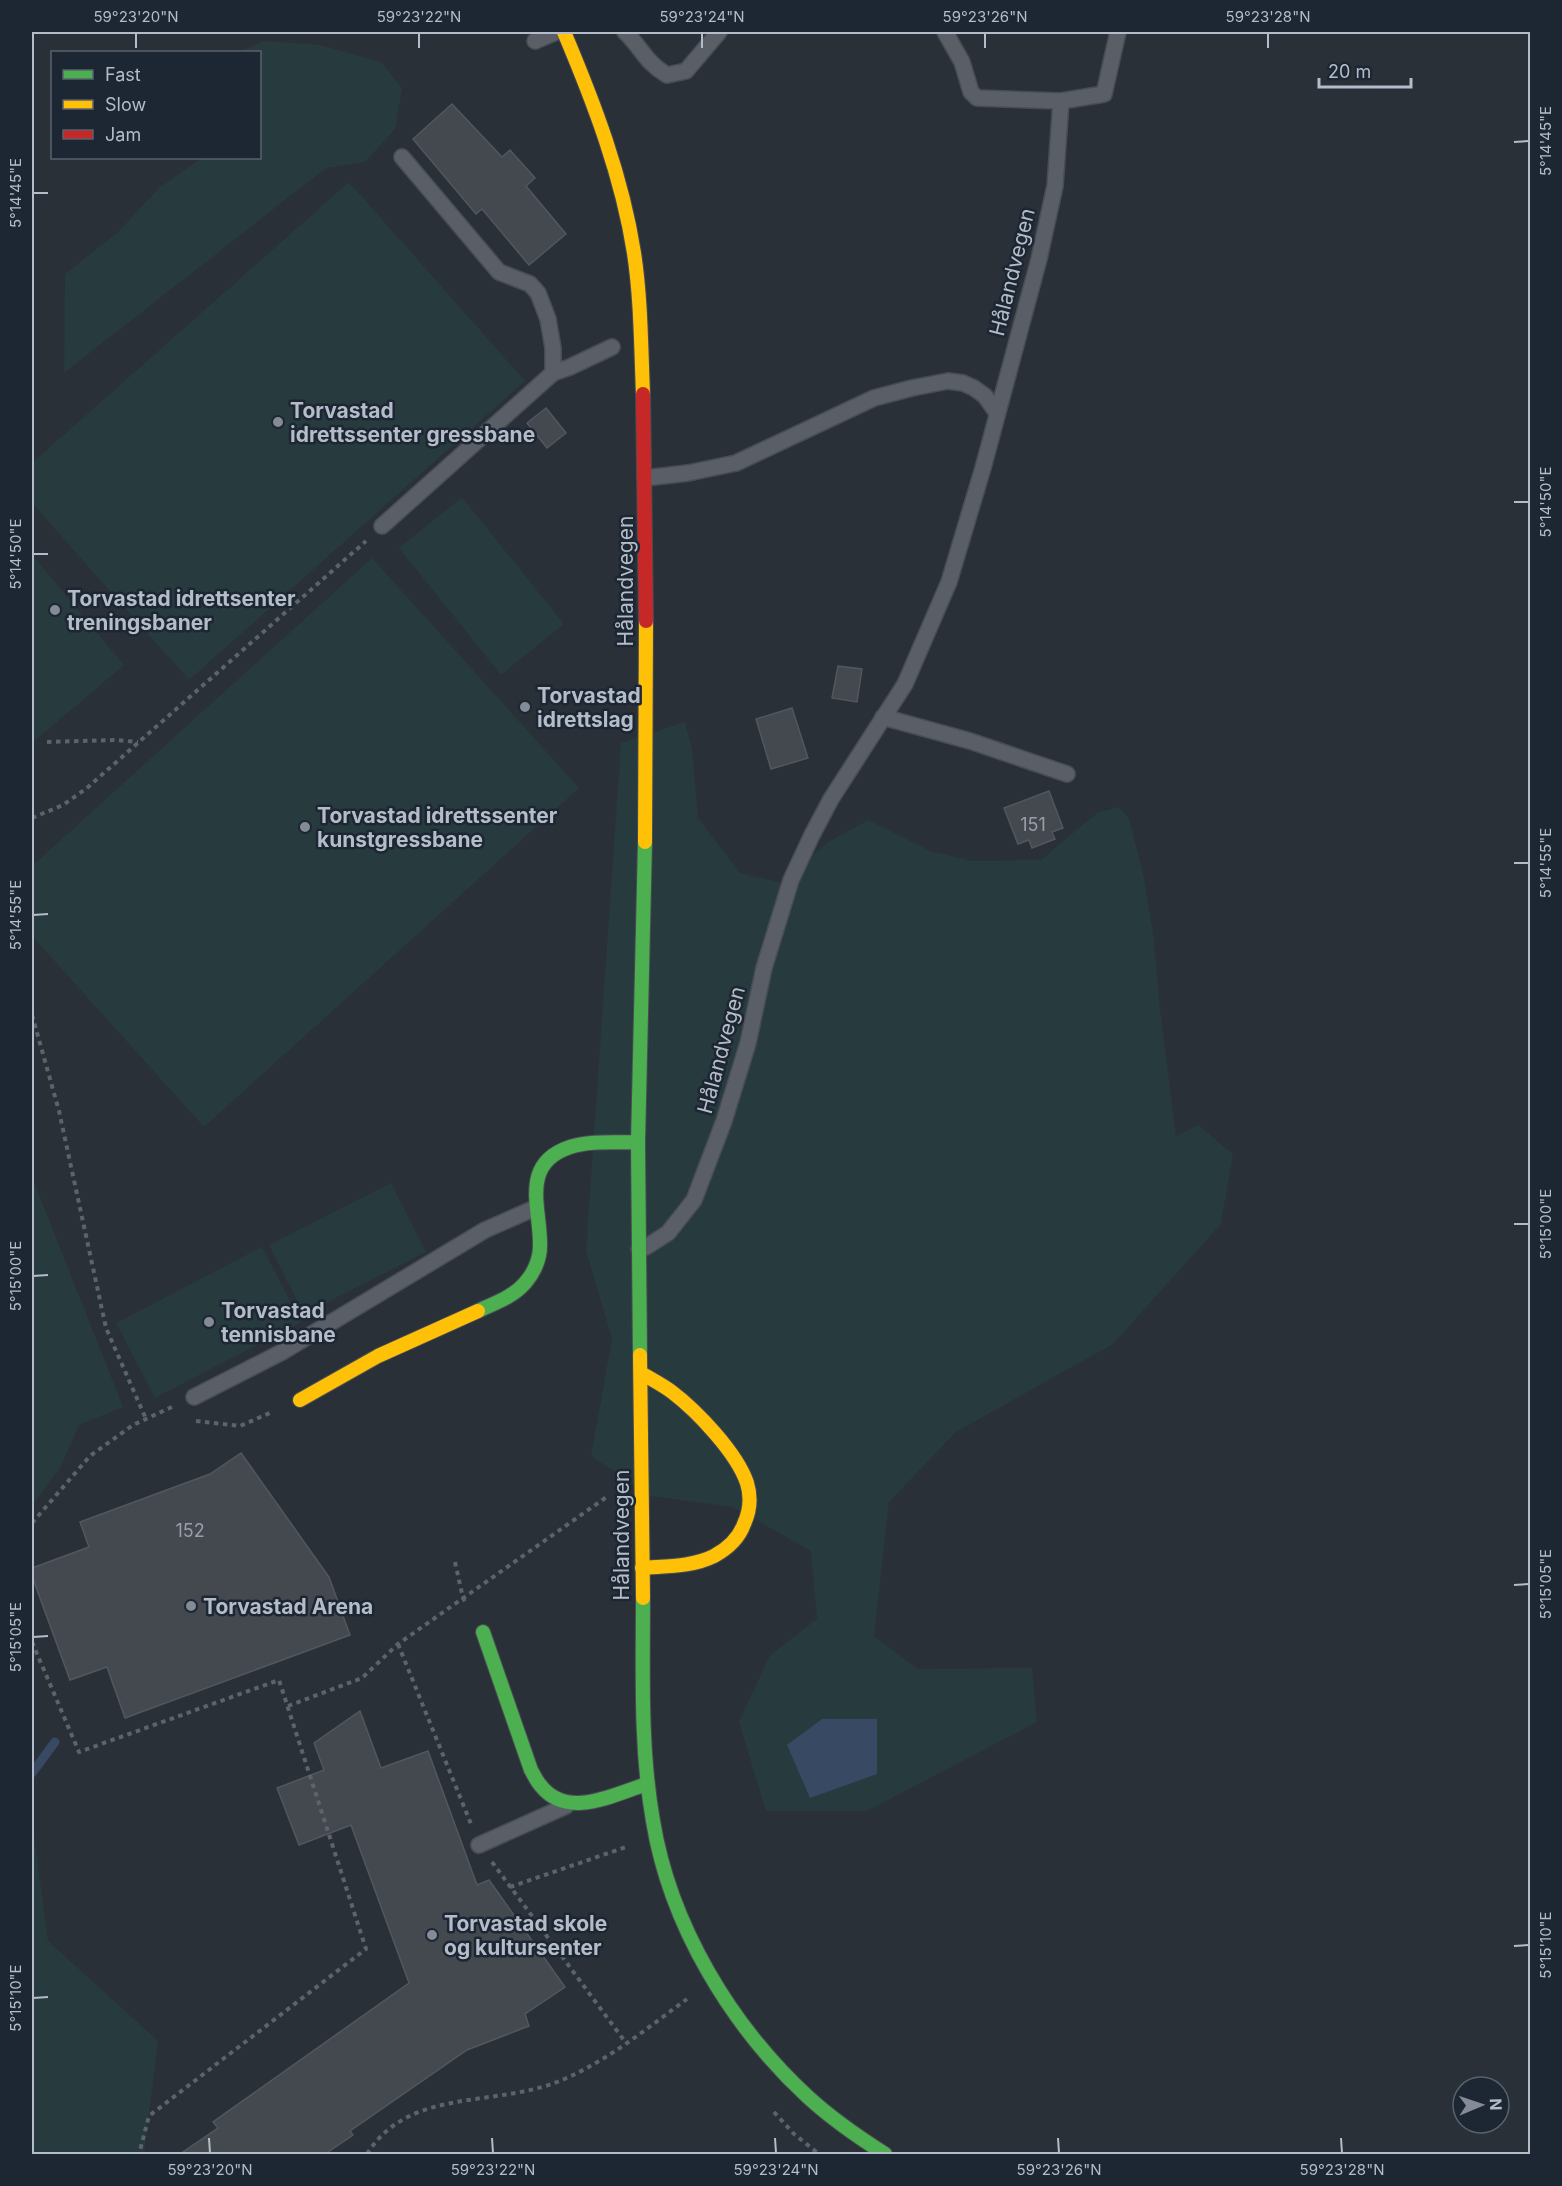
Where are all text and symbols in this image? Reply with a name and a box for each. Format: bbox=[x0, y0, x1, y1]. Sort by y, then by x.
text: 59°23'20"N bbox=[93, 7, 179, 26]
text: 59°23'22"N bbox=[377, 7, 461, 26]
text: 59°23'24"N bbox=[659, 7, 745, 26]
text: 59°23'26"N bbox=[943, 7, 1027, 26]
text: 59°23'28"N bbox=[1226, 7, 1310, 26]
legend bbox=[51, 51, 261, 159]
scale bar bbox=[1319, 51, 1410, 89]
text: 20 m bbox=[1328, 61, 1371, 82]
text: Fast bbox=[105, 64, 141, 85]
text: Slow bbox=[105, 94, 146, 115]
text: 5°14'45"E bbox=[1536, 106, 1555, 176]
text: Jam bbox=[105, 124, 141, 145]
text: 5°14'45"E bbox=[6, 158, 25, 228]
street label: Hålandvegen bbox=[984, 206, 1040, 338]
place label: Torvastad idrettssenter gressbane bbox=[290, 398, 535, 447]
marker: Torvastad idrettssenter gressbane bbox=[271, 415, 285, 429]
text: 5°14'50"E bbox=[1536, 467, 1555, 537]
street label: Hålandvegen bbox=[613, 516, 638, 646]
text: 5°14'50"E bbox=[6, 519, 25, 589]
place label: Torvastad idrettsenter treningsbaner bbox=[67, 586, 296, 635]
marker: Torvastad idrettsenter treningsbaner bbox=[48, 603, 62, 617]
place label: Torvastad idrettslag bbox=[537, 683, 641, 732]
marker: Torvastad idrettslag bbox=[518, 700, 532, 714]
place label: Torvastad idrettssenter kunstgressbane bbox=[317, 803, 558, 852]
house number: 151 bbox=[1020, 814, 1046, 835]
marker: Torvastad idrettssenter kunstgressbane bbox=[298, 820, 312, 834]
text: 5°14'55"E bbox=[1536, 828, 1555, 898]
text: 5°14'55"E bbox=[6, 880, 25, 950]
street label: Hålandvegen bbox=[692, 984, 750, 1116]
text: 5°15'00"E bbox=[1536, 1189, 1555, 1259]
text: 5°15'00"E bbox=[6, 1241, 25, 1311]
place label: Torvastad tennisbane bbox=[221, 1298, 336, 1347]
marker: Torvastad tennisbane bbox=[202, 1315, 216, 1329]
street label: Hålandvegen bbox=[609, 1470, 634, 1600]
house number: 152 bbox=[175, 1520, 205, 1541]
text: 5°15'05"E bbox=[1536, 1549, 1555, 1619]
place label: Torvastad Arena bbox=[203, 1594, 373, 1619]
marker: Torvastad Arena bbox=[184, 1599, 198, 1613]
text: 5°15'05"E bbox=[6, 1602, 25, 1672]
place label: Torvastad skole og kultursenter bbox=[444, 1911, 607, 1960]
text: 5°15'10"E bbox=[1536, 1911, 1555, 1979]
marker: Torvastad skole og kultursenter bbox=[425, 1928, 439, 1942]
text: 5°15'10"E bbox=[6, 1964, 25, 2032]
north arrow bbox=[1451, 2075, 1511, 2135]
text: N bbox=[1486, 2098, 1506, 2111]
text: 59°23'20"N bbox=[167, 2160, 253, 2179]
text: 59°23'22"N bbox=[451, 2160, 535, 2179]
text: 59°23'24"N bbox=[733, 2160, 819, 2179]
text: 59°23'26"N bbox=[1017, 2160, 1101, 2179]
text: 59°23'28"N bbox=[1300, 2160, 1384, 2179]

